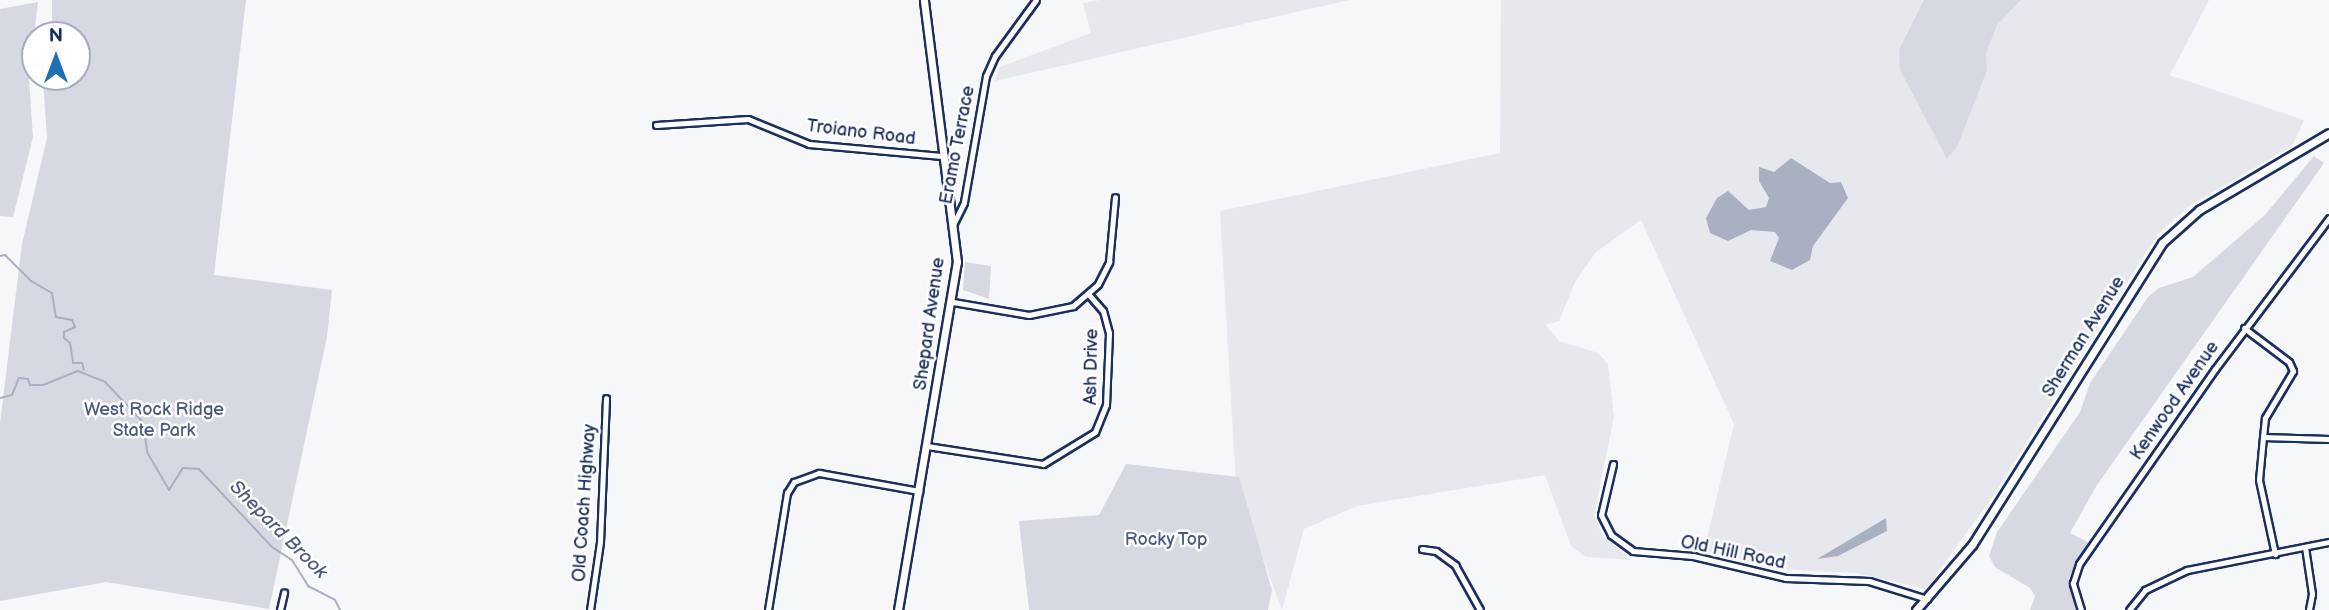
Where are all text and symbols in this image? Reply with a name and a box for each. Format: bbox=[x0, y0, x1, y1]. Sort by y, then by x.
north arrow bbox=[21, 21, 91, 91]
text: N bbox=[49, 25, 63, 48]
street label: Eramo Terrace bbox=[936, 84, 980, 206]
street label: Troiano Road bbox=[805, 116, 917, 150]
street label: Shepard Avenue bbox=[910, 256, 950, 392]
street label: Sherman Avenue bbox=[2038, 273, 2130, 401]
street label: Ash Drive bbox=[1081, 329, 1103, 405]
street label: Kenwood Avenue bbox=[2126, 337, 2224, 465]
park label: West Rock Ridge State Park bbox=[84, 400, 224, 442]
street label: Old Coach Highway bbox=[569, 423, 601, 583]
water label: Shepard Brook bbox=[224, 476, 332, 584]
park label: Rocky Top bbox=[1124, 529, 1208, 551]
street label: Old Hill Road bbox=[1679, 531, 1787, 575]

